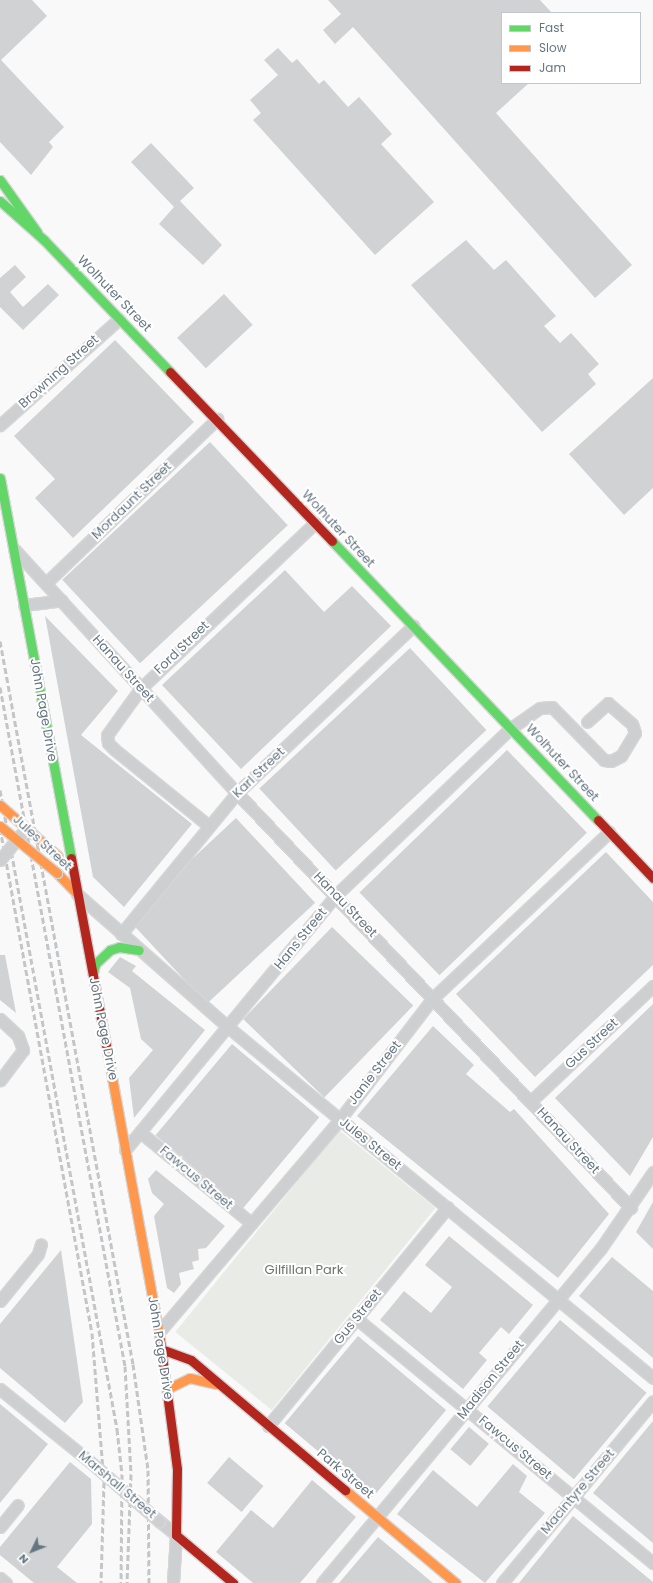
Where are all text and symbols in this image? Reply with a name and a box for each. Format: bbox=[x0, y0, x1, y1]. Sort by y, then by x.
legend bbox=[501, 12, 641, 84]
text: Fast bbox=[539, 19, 564, 36]
text: Slow bbox=[539, 39, 567, 56]
text: Jam bbox=[539, 59, 566, 76]
street label: Wolhuter Street bbox=[74, 253, 154, 335]
street label: Browning Street bbox=[16, 332, 102, 412]
street label: Mordaunt Street bbox=[89, 459, 175, 543]
street label: Wolhuter Street bbox=[298, 487, 378, 571]
street label: Ford Street bbox=[151, 618, 213, 678]
street label: Hanau Street bbox=[89, 632, 157, 706]
street label: John Page Drive bbox=[26, 657, 60, 763]
street label: Wolhuter Street bbox=[522, 721, 602, 805]
street label: Karl Street bbox=[230, 744, 288, 802]
street label: Jules Street bbox=[9, 812, 75, 874]
street label: Hanau Street bbox=[310, 869, 380, 941]
street label: Hans Street bbox=[272, 905, 330, 973]
street label: John Page Drive bbox=[85, 976, 121, 1082]
street label: Gus Street bbox=[562, 1016, 622, 1072]
street label: Janie Street bbox=[345, 1038, 405, 1108]
street label: Hanau Street bbox=[533, 1105, 603, 1177]
street label: Jules Street bbox=[336, 1114, 404, 1174]
street label: Fawcus Street bbox=[156, 1143, 236, 1213]
park label: Gilfillan Park bbox=[265, 1262, 343, 1278]
street label: Gus Street bbox=[331, 1286, 385, 1348]
street label: John Page Drive bbox=[144, 1295, 176, 1401]
street label: Madison Street bbox=[454, 1337, 528, 1423]
street label: Fawcus Street bbox=[475, 1413, 555, 1483]
street label: Park Street bbox=[313, 1446, 377, 1502]
street label: Macintyre Street bbox=[538, 1446, 618, 1538]
street label: Marshall Street bbox=[75, 1448, 159, 1522]
north arrow bbox=[12, 1531, 52, 1571]
text: N bbox=[15, 1551, 32, 1568]

